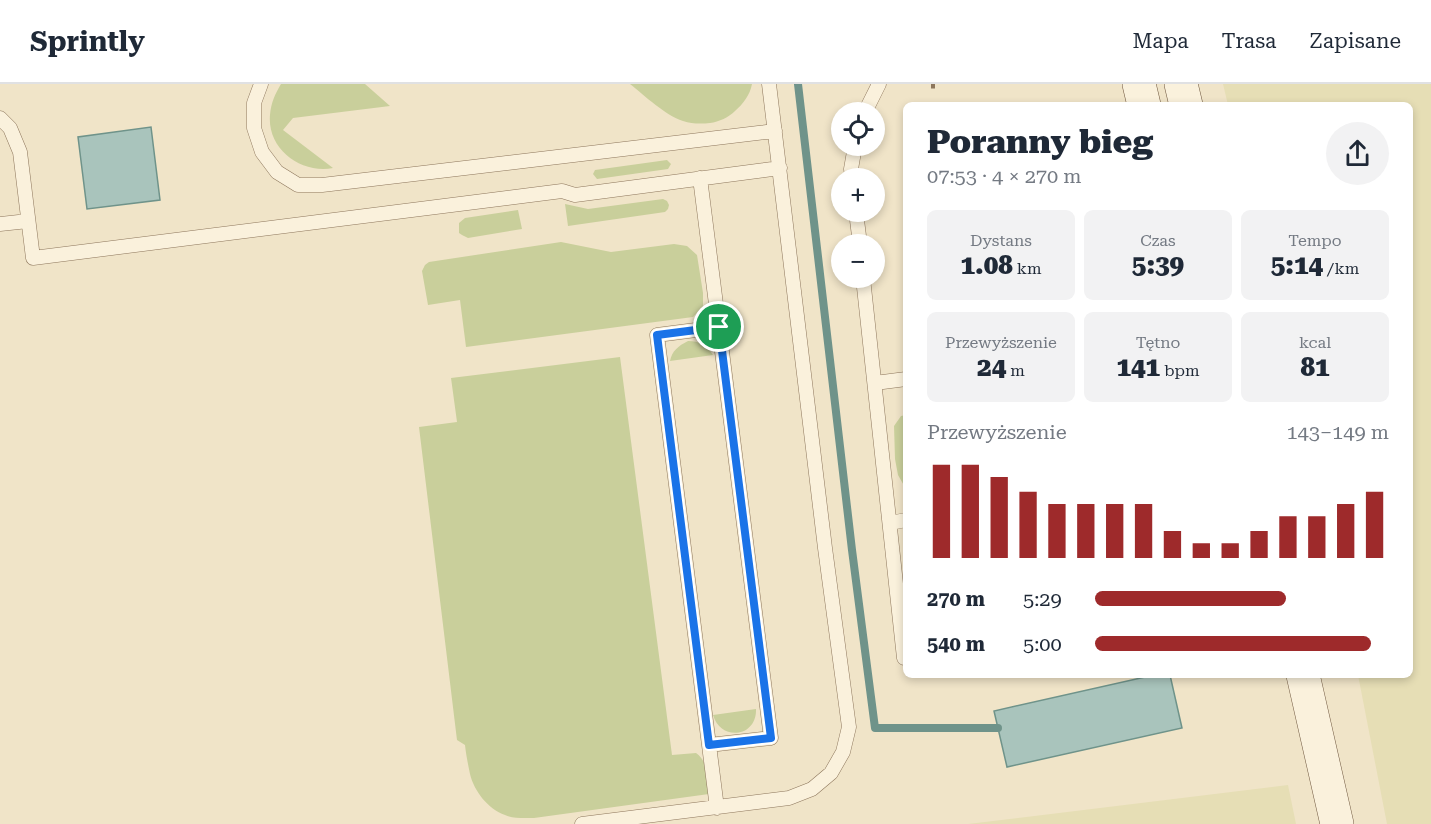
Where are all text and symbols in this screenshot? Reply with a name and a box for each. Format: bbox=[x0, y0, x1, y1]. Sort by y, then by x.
text: Sprintly bbox=[30, 25, 145, 58]
text: Mapa bbox=[1132, 29, 1189, 53]
text: Trasa bbox=[1222, 29, 1276, 53]
text: Zapisane bbox=[1309, 29, 1401, 53]
map controls bbox=[831, 102, 885, 288]
button: locate bbox=[831, 102, 885, 156]
text: Poranny bieg bbox=[927, 122, 1153, 161]
button: share bbox=[1326, 122, 1389, 185]
text: 07:53 · 4 × 270 m bbox=[927, 164, 1082, 188]
button: + bbox=[831, 168, 885, 222]
text: Dystans bbox=[970, 231, 1032, 250]
text: Czas bbox=[1140, 231, 1176, 250]
text: Tempo bbox=[1288, 231, 1342, 250]
button: − bbox=[831, 234, 885, 288]
text: 1.08 bbox=[960, 250, 1013, 280]
text: 5:39 bbox=[1132, 250, 1184, 280]
text: 5:14 bbox=[1271, 250, 1323, 280]
text: km bbox=[1013, 259, 1042, 278]
text: /km bbox=[1323, 259, 1359, 278]
pin bbox=[693, 301, 744, 352]
icon: arrive bbox=[702, 310, 735, 343]
text: Przewyższenie bbox=[945, 333, 1057, 352]
text: Tętno bbox=[1136, 333, 1180, 352]
text: kcal bbox=[1299, 333, 1331, 352]
text: 24 bbox=[977, 352, 1006, 382]
text: 141 bbox=[1116, 352, 1160, 382]
text: 81 bbox=[1300, 352, 1330, 382]
text: m bbox=[1006, 361, 1025, 380]
text: bpm bbox=[1160, 361, 1200, 380]
text: Przewyższenie bbox=[927, 420, 1067, 444]
text: 143–149 m bbox=[1286, 420, 1389, 444]
text: 270 m bbox=[927, 587, 985, 611]
text: 5:29 bbox=[1023, 587, 1062, 611]
text: 540 m bbox=[927, 632, 985, 656]
text: 5:00 bbox=[1023, 632, 1062, 656]

